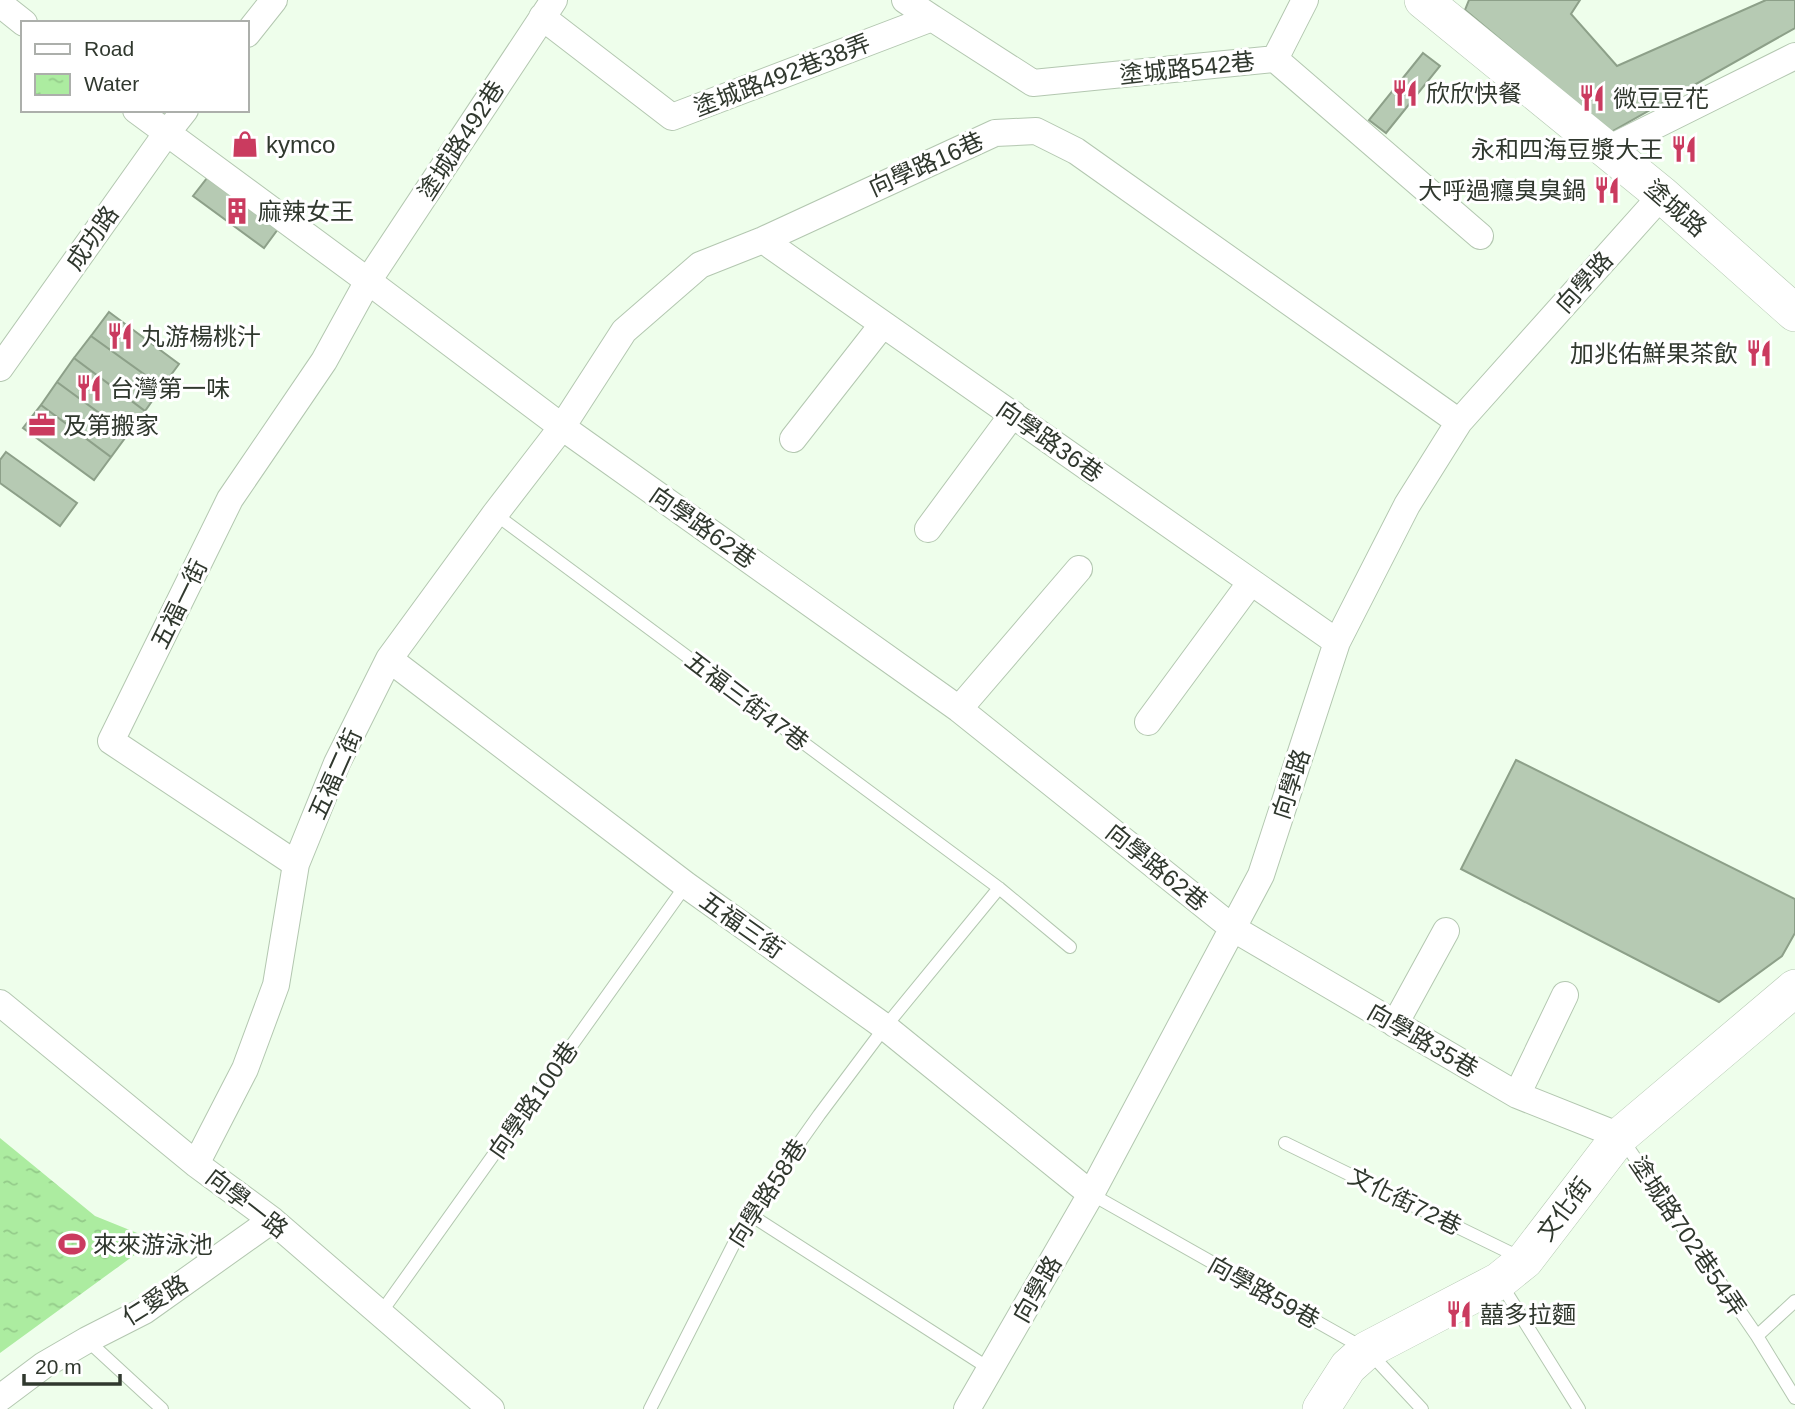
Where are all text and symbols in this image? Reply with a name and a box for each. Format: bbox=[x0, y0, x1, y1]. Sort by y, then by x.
legend bbox=[21, 21, 248, 112]
street label: 塗城路492巷38弄 bbox=[690, 29, 874, 121]
text: Road bbox=[84, 37, 134, 60]
street label: 塗城路542巷 bbox=[1118, 47, 1256, 89]
text: Water bbox=[84, 72, 139, 95]
street label: 塗城路492巷 bbox=[413, 76, 509, 204]
restaurant icon: 欣欣快餐 bbox=[1390, 78, 1420, 108]
place label: 欣欣快餐 bbox=[1426, 80, 1522, 107]
restaurant icon: 微豆豆花 bbox=[1577, 83, 1607, 113]
place label: 微豆豆花 bbox=[1613, 85, 1709, 112]
street label: 向學路16巷 bbox=[864, 127, 988, 201]
shop icon: kymco bbox=[230, 129, 260, 159]
place label: kymco bbox=[266, 131, 335, 158]
restaurant icon: 永和四海豆漿大王 bbox=[1669, 134, 1699, 164]
place label: 永和四海豆漿大王 bbox=[1471, 136, 1663, 163]
street label: 塗城路 bbox=[1640, 174, 1712, 242]
restaurant icon: 大呼過癮臭臭鍋 bbox=[1592, 175, 1622, 205]
place label: 大呼過癮臭臭鍋 bbox=[1418, 177, 1586, 204]
building icon: 麻辣女王 bbox=[222, 196, 252, 226]
place label: 麻辣女王 bbox=[258, 198, 354, 225]
street label: 成功路 bbox=[60, 201, 124, 275]
street label: 向學路 bbox=[1550, 246, 1618, 318]
restaurant icon: 丸游楊桃汁 bbox=[105, 321, 135, 351]
place label: 丸游楊桃汁 bbox=[141, 323, 261, 350]
restaurant icon: 加兆佑鮮果茶飲 bbox=[1744, 338, 1774, 368]
place label: 加兆佑鮮果茶飲 bbox=[1570, 340, 1738, 367]
restaurant icon: 台灣第一味 bbox=[74, 373, 104, 403]
place label: 台灣第一味 bbox=[110, 375, 230, 402]
street label: 向學路36巷 bbox=[992, 395, 1108, 487]
office icon: 及第搬家 bbox=[27, 410, 57, 440]
place label: 及第搬家 bbox=[63, 412, 159, 439]
street label: 向學路62巷 bbox=[645, 481, 761, 573]
street label: 五福一街 bbox=[146, 555, 212, 653]
street label: 五福三街47巷 bbox=[680, 646, 814, 756]
street label: 五福二街 bbox=[303, 725, 367, 823]
street label: 向學路 bbox=[1267, 746, 1315, 822]
street label: 向學路62巷 bbox=[1101, 818, 1213, 916]
street label: 五福三街 bbox=[695, 886, 789, 964]
street label: 向學路35巷 bbox=[1363, 998, 1483, 1082]
street label: 向學路100巷 bbox=[483, 1037, 583, 1163]
street label: 向學路58巷 bbox=[722, 1134, 812, 1252]
street label: 塗城路702巷54弄 bbox=[1625, 1151, 1751, 1321]
street label: 文化街72巷 bbox=[1344, 1162, 1466, 1240]
street label: 向學一路 bbox=[201, 1163, 293, 1243]
street label: 文化街 bbox=[1532, 1172, 1596, 1246]
sports icon: 來來游泳池 bbox=[57, 1229, 87, 1259]
place label: 來來游泳池 bbox=[93, 1231, 213, 1258]
street label: 向學路59巷 bbox=[1204, 1250, 1324, 1334]
street label: 向學路 bbox=[1007, 1251, 1067, 1327]
street label: 仁愛路 bbox=[117, 1269, 193, 1331]
restaurant icon: 囍多拉麵 bbox=[1444, 1299, 1474, 1329]
place label: 囍多拉麵 bbox=[1480, 1301, 1576, 1328]
scale bar bbox=[24, 1342, 121, 1386]
text: 20 m bbox=[35, 1355, 82, 1378]

